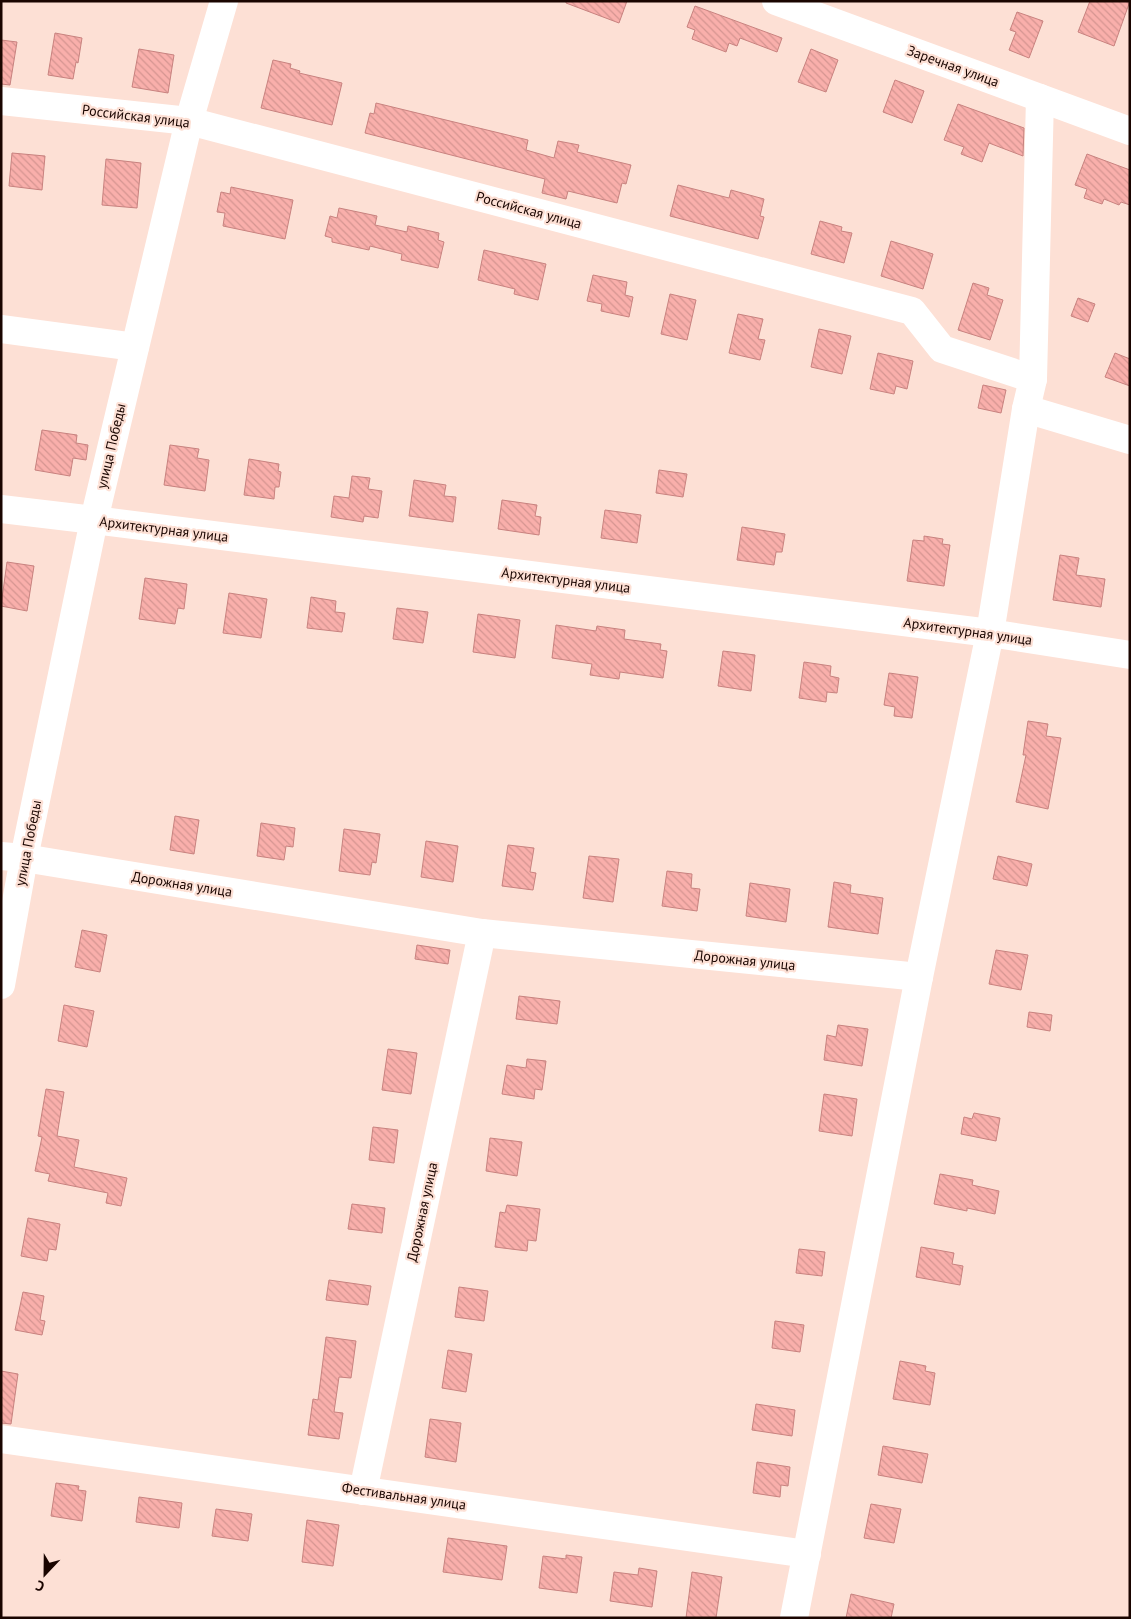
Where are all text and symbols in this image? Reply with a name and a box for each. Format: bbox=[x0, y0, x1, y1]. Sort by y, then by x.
street label: Заречная улица bbox=[905, 41, 1002, 91]
street label: Российская улица bbox=[81, 100, 191, 132]
street label: Российская улица bbox=[474, 187, 584, 233]
street label: улица Победы bbox=[92, 401, 130, 491]
street label: Архитектурная улица bbox=[99, 512, 229, 546]
street label: Архитектурная улица bbox=[501, 563, 631, 597]
street label: Архитектурная улица bbox=[903, 613, 1034, 649]
street label: улица Победы bbox=[11, 798, 45, 888]
street label: Дорожная улица bbox=[131, 867, 233, 901]
street label: Дорожная улица bbox=[694, 946, 796, 974]
street label: Дорожная улица bbox=[403, 1161, 441, 1263]
street label: Фестивальная улица bbox=[341, 1478, 467, 1514]
north arrow bbox=[20, 1549, 70, 1599]
text: С bbox=[33, 1576, 47, 1596]

